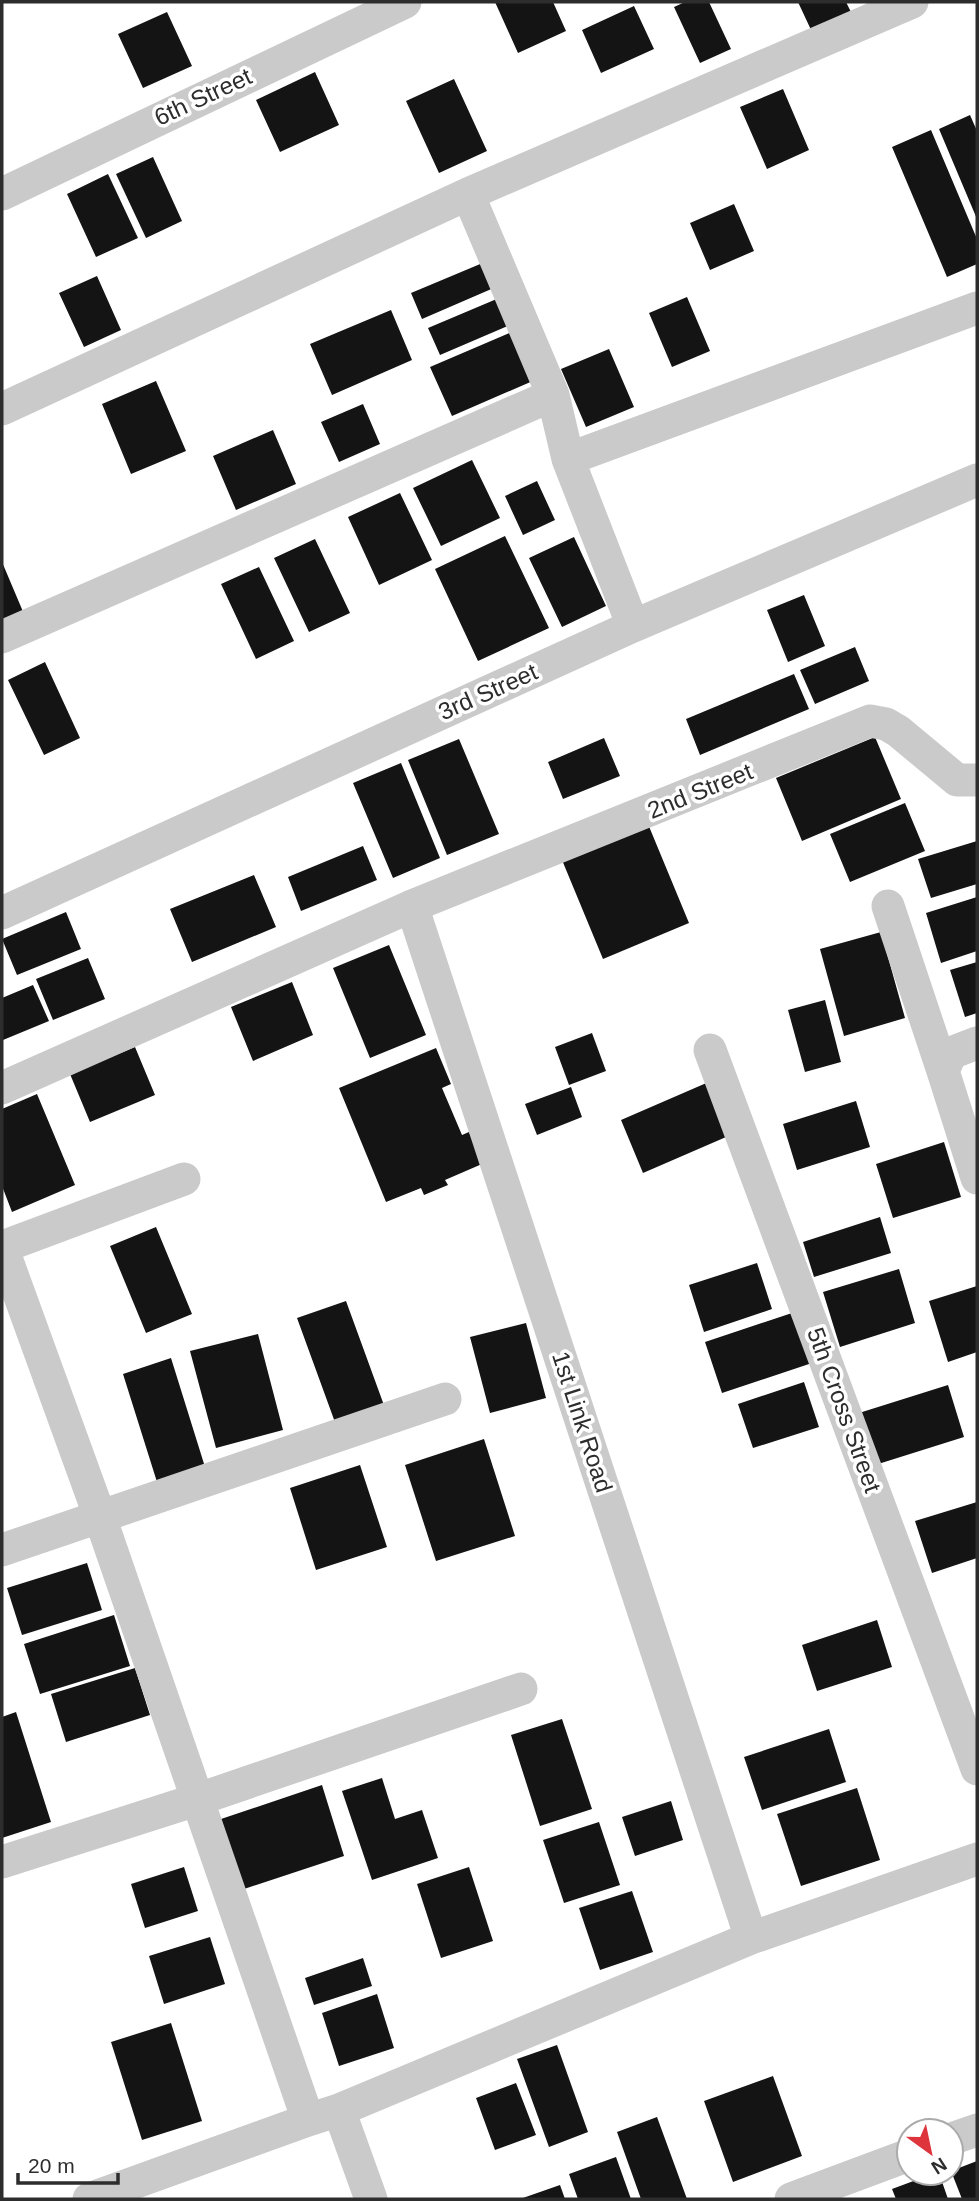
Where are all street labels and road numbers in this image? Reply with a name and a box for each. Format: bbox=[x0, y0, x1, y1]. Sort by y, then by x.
street label: 6th Street bbox=[150, 62, 256, 131]
street label: 3rd Street bbox=[434, 658, 542, 725]
street label: 2nd Street bbox=[643, 757, 757, 824]
street label: 5th Cross Street bbox=[802, 1324, 887, 1496]
street label: 1st Link Road bbox=[547, 1348, 618, 1496]

